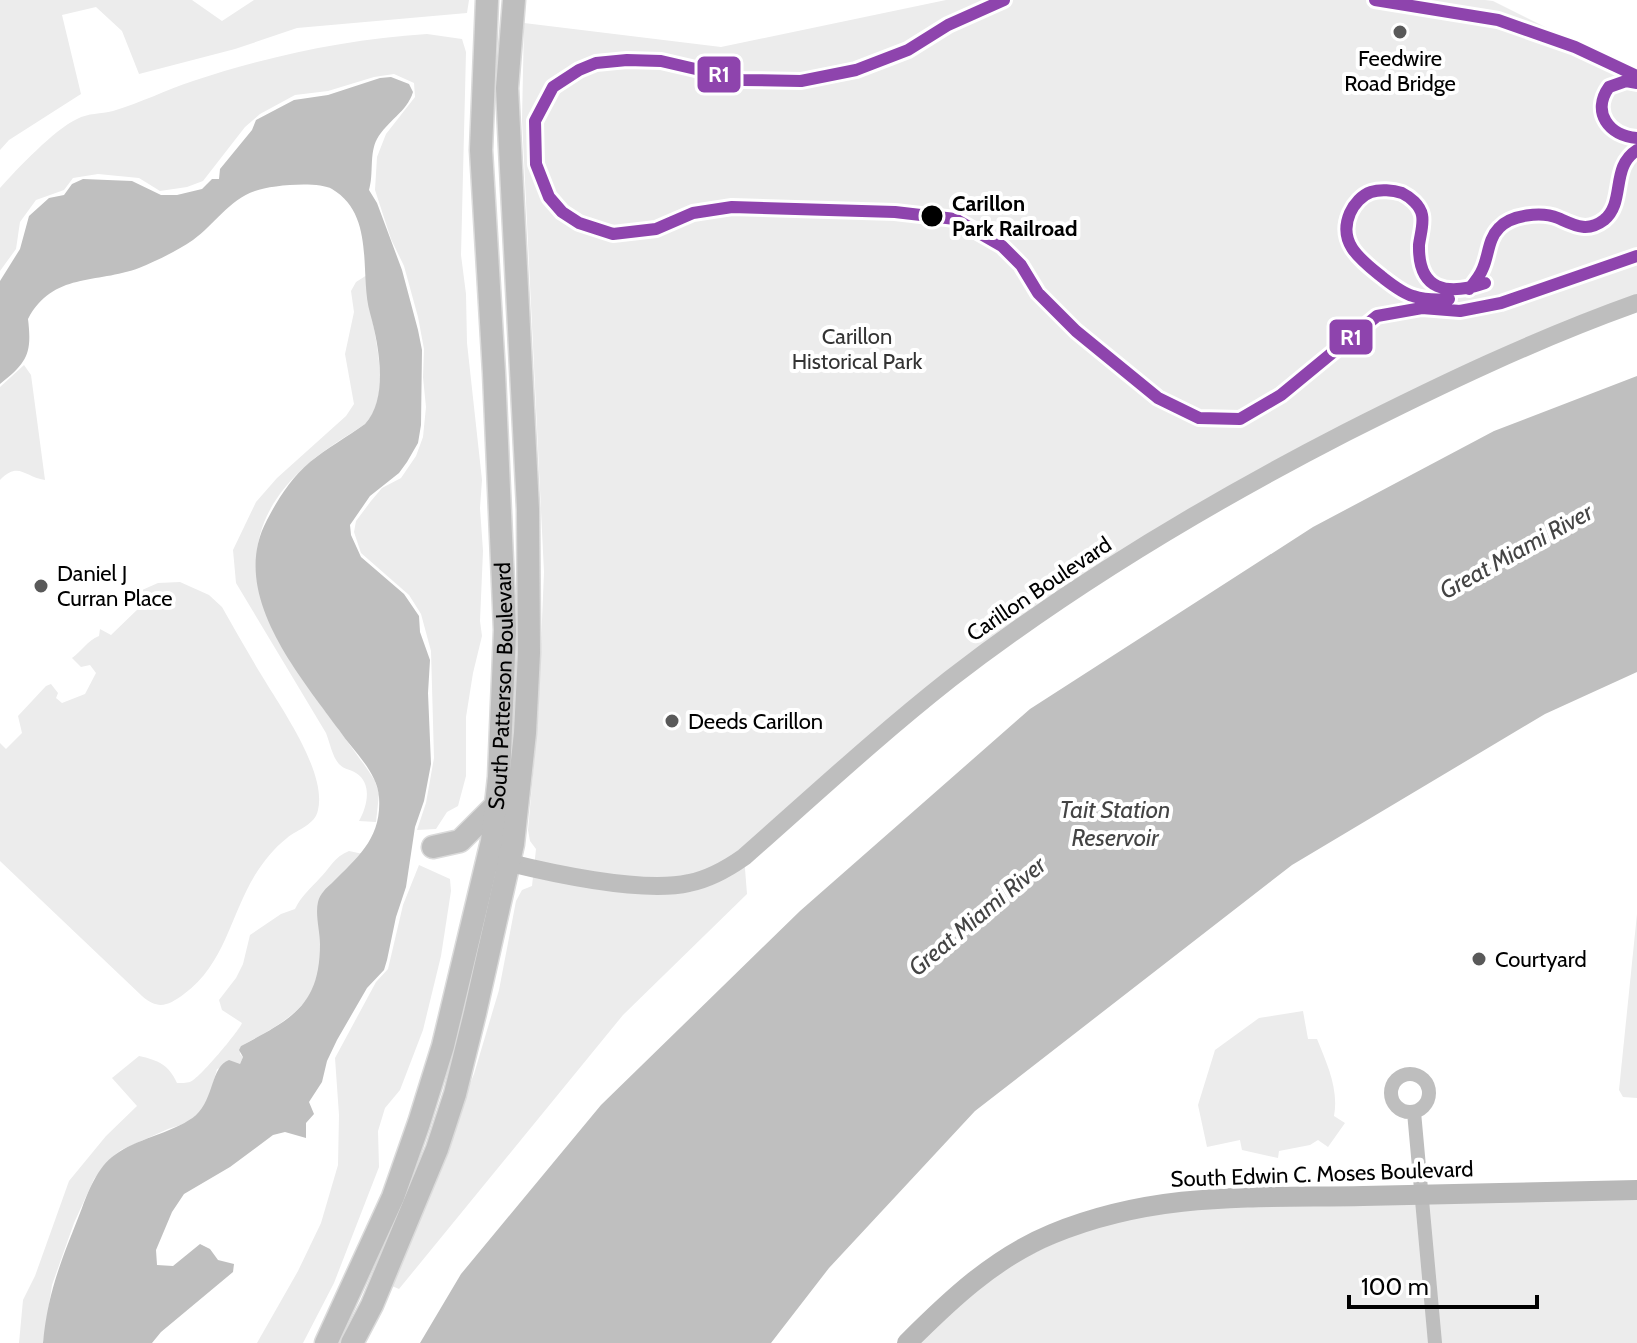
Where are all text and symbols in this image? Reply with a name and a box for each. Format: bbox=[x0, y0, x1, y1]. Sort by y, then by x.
marker: Feedwire Road Bridge bbox=[1391, 23, 1409, 41]
place label: Feedwire Road Bridge bbox=[1344, 45, 1456, 97]
line badge: R1 bbox=[696, 55, 742, 94]
text: R1 bbox=[708, 61, 730, 88]
place label: Carillon Park Railroad bbox=[952, 190, 1077, 242]
marker: Carillon Park Railroad bbox=[919, 203, 945, 229]
line badge: R1 bbox=[1328, 318, 1374, 356]
park label: Carillon Historical Park bbox=[792, 323, 922, 375]
text: R1 bbox=[1340, 324, 1362, 351]
water label: Great Miami River bbox=[1434, 496, 1599, 605]
street label: Carillon Boulevard bbox=[962, 531, 1116, 647]
place label: Daniel J Curran Place bbox=[57, 560, 173, 612]
street label: South Patterson Boulevard bbox=[482, 561, 518, 811]
marker: Daniel J Curran Place bbox=[32, 577, 50, 595]
place label: Deeds Carillon bbox=[688, 708, 823, 735]
marker: Deeds Carillon bbox=[663, 712, 681, 730]
water label: Tait Station Reservoir bbox=[1060, 795, 1170, 852]
water label: Great Miami River bbox=[902, 849, 1053, 982]
place label: Courtyard bbox=[1495, 946, 1587, 973]
marker: Courtyard bbox=[1470, 950, 1488, 968]
street label: South Edwin C. Moses Boulevard bbox=[1170, 1155, 1474, 1193]
scale bar bbox=[1349, 1259, 1537, 1309]
text: 100 m bbox=[1361, 1272, 1429, 1301]

